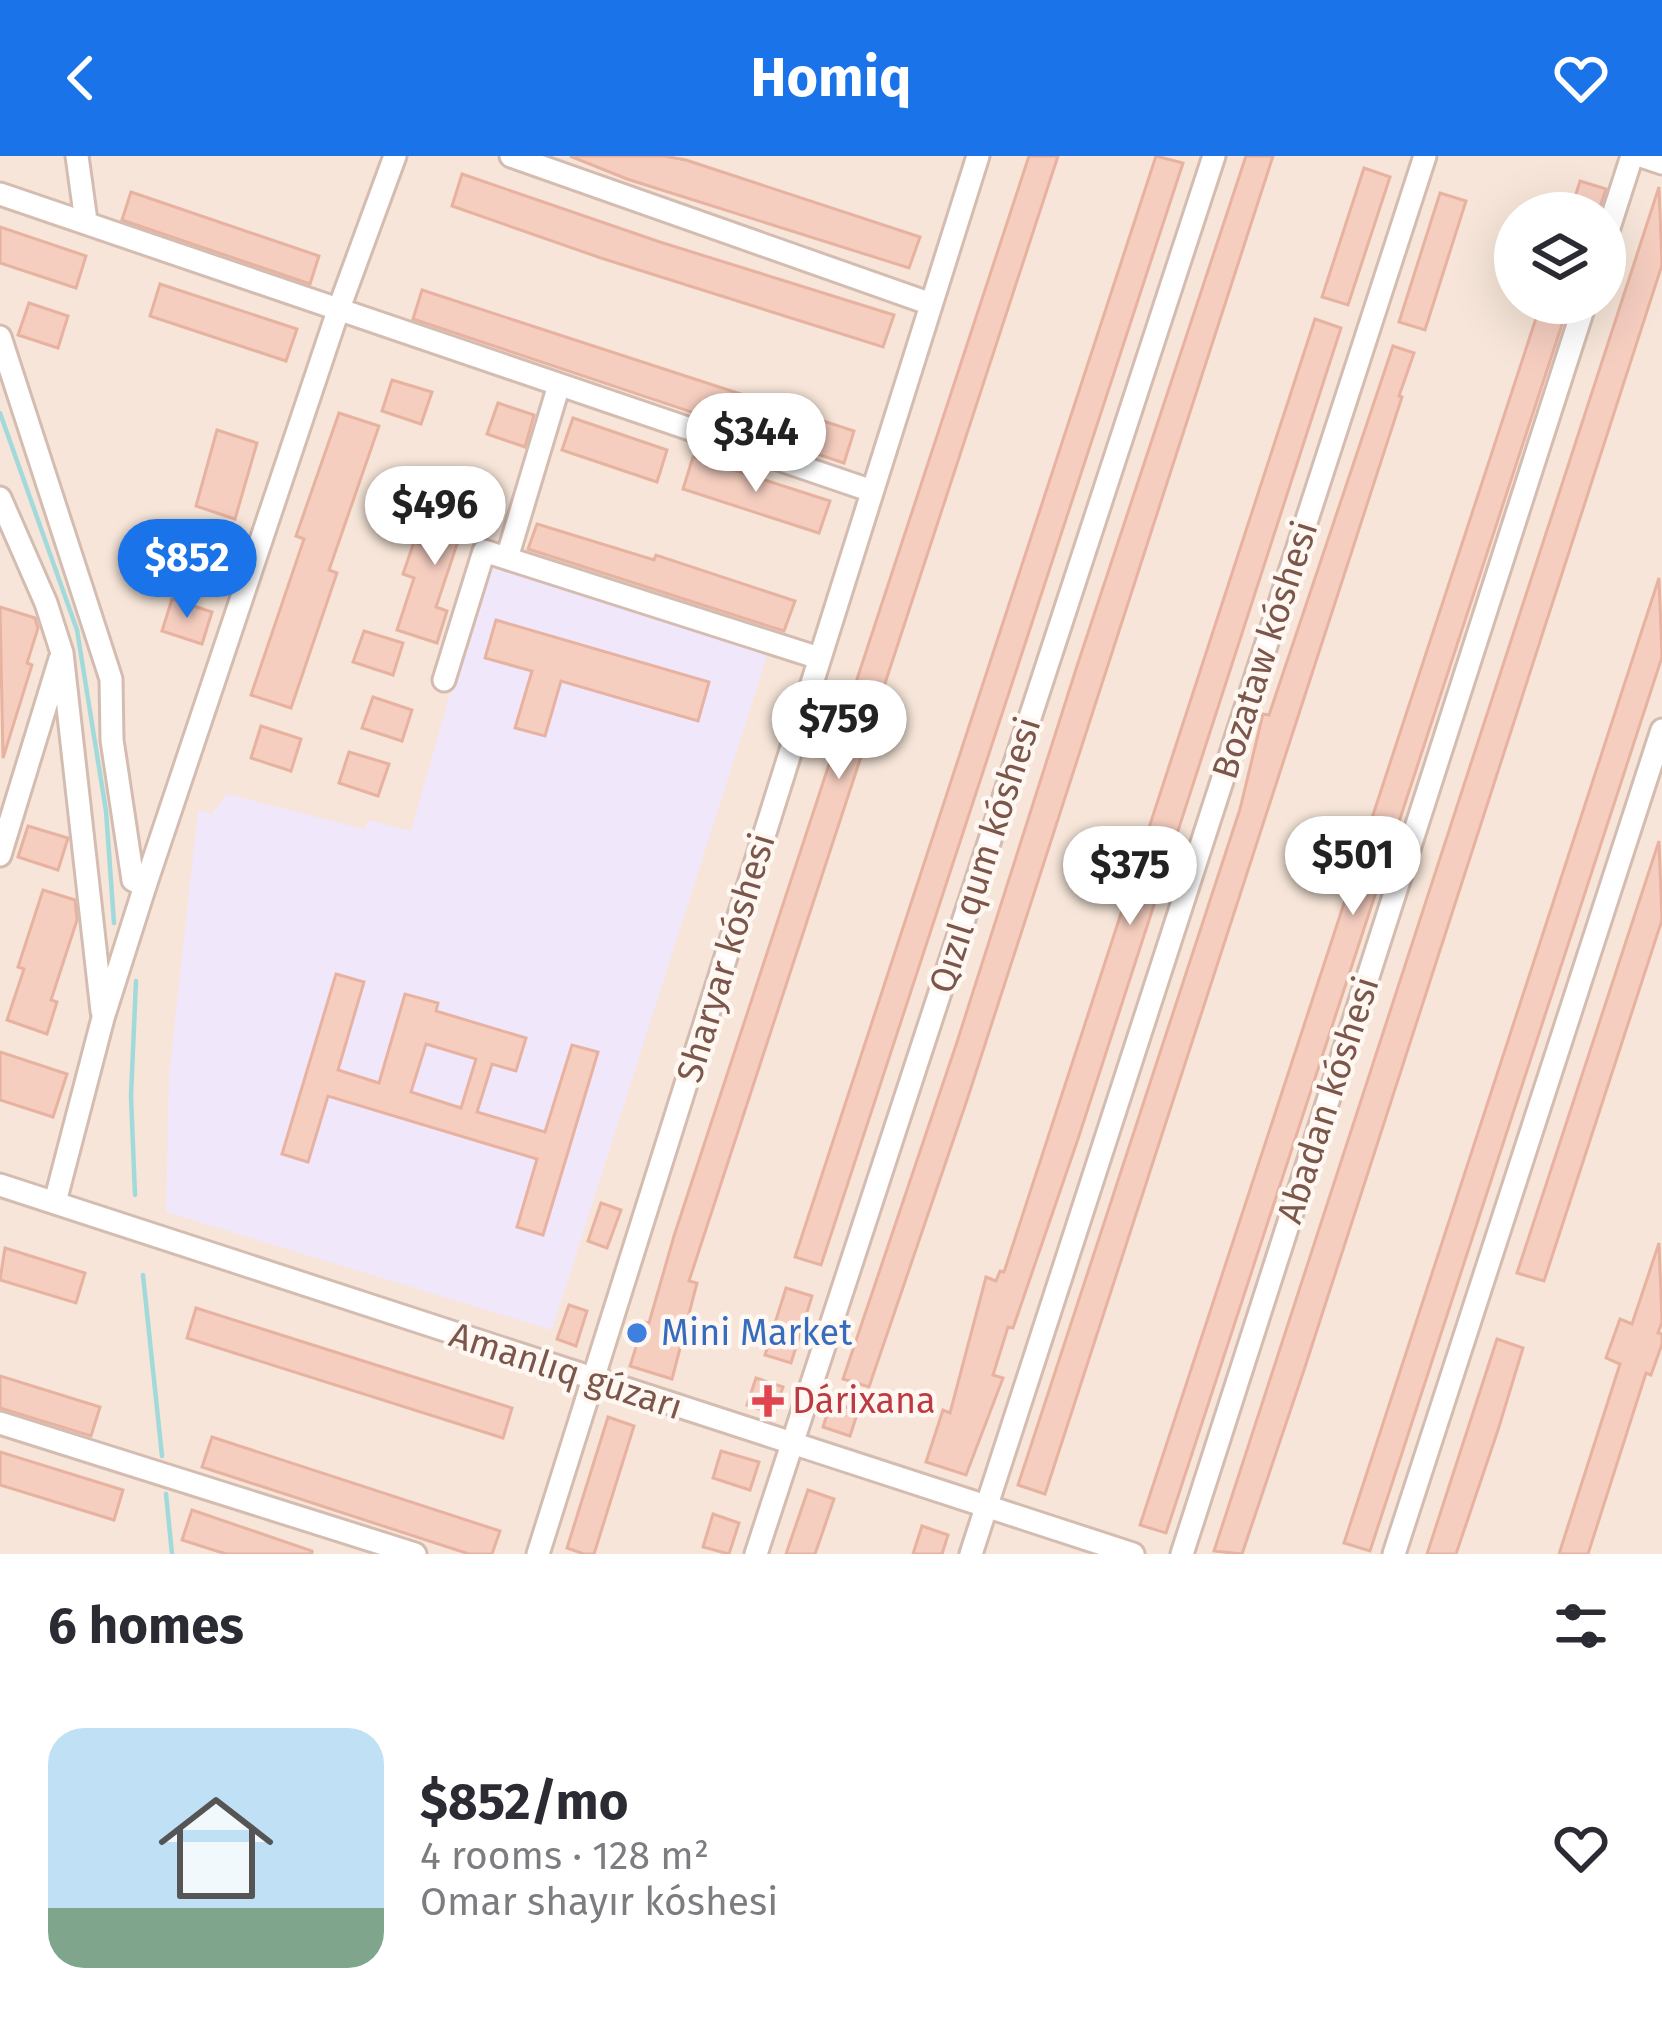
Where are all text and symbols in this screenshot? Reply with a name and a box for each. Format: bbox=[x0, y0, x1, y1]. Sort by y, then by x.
icon: back bbox=[48, 45, 114, 111]
icon: heart bbox=[1548, 45, 1614, 111]
text: Homiq bbox=[751, 46, 911, 110]
map controls bbox=[1494, 192, 1626, 324]
button: layers bbox=[1494, 192, 1626, 324]
pin: $344 bbox=[685, 393, 827, 495]
text: $344 bbox=[713, 409, 799, 455]
pin: $496 bbox=[364, 466, 506, 568]
text: $496 bbox=[392, 482, 478, 528]
street label: Bozataw kóshesi bbox=[1203, 515, 1327, 785]
pin: $852 bbox=[116, 519, 258, 621]
text: $852 bbox=[145, 535, 229, 581]
pin: $759 bbox=[768, 680, 910, 782]
text: $759 bbox=[799, 696, 879, 742]
street label: Qızıl qum kóshesi bbox=[920, 711, 1050, 999]
pin: $501 bbox=[1282, 816, 1424, 918]
pin: $375 bbox=[1059, 826, 1201, 928]
street label: Sharyar kóshesi bbox=[667, 828, 785, 1088]
text: $501 bbox=[1312, 832, 1394, 878]
text: $375 bbox=[1090, 842, 1170, 888]
street label: Abadan kóshesi bbox=[1267, 971, 1389, 1229]
place label: Mini Market bbox=[661, 1311, 852, 1355]
street label: Amanlıq gúzarı bbox=[444, 1313, 688, 1429]
marker: Mini Market bbox=[624, 1320, 650, 1346]
place label: Dárixana bbox=[792, 1379, 936, 1423]
marker: Dárixana bbox=[755, 1388, 781, 1414]
icon: filters bbox=[1548, 1593, 1614, 1659]
text: 6 homes bbox=[48, 1595, 244, 1657]
text: $852/mo bbox=[420, 1771, 629, 1833]
icon: home bbox=[144, 1776, 288, 1920]
icon: heart bbox=[1548, 1815, 1614, 1881]
text: 4 rooms · 128 m² bbox=[420, 1833, 709, 1879]
text: Omar shayır kóshesi bbox=[420, 1879, 778, 1925]

